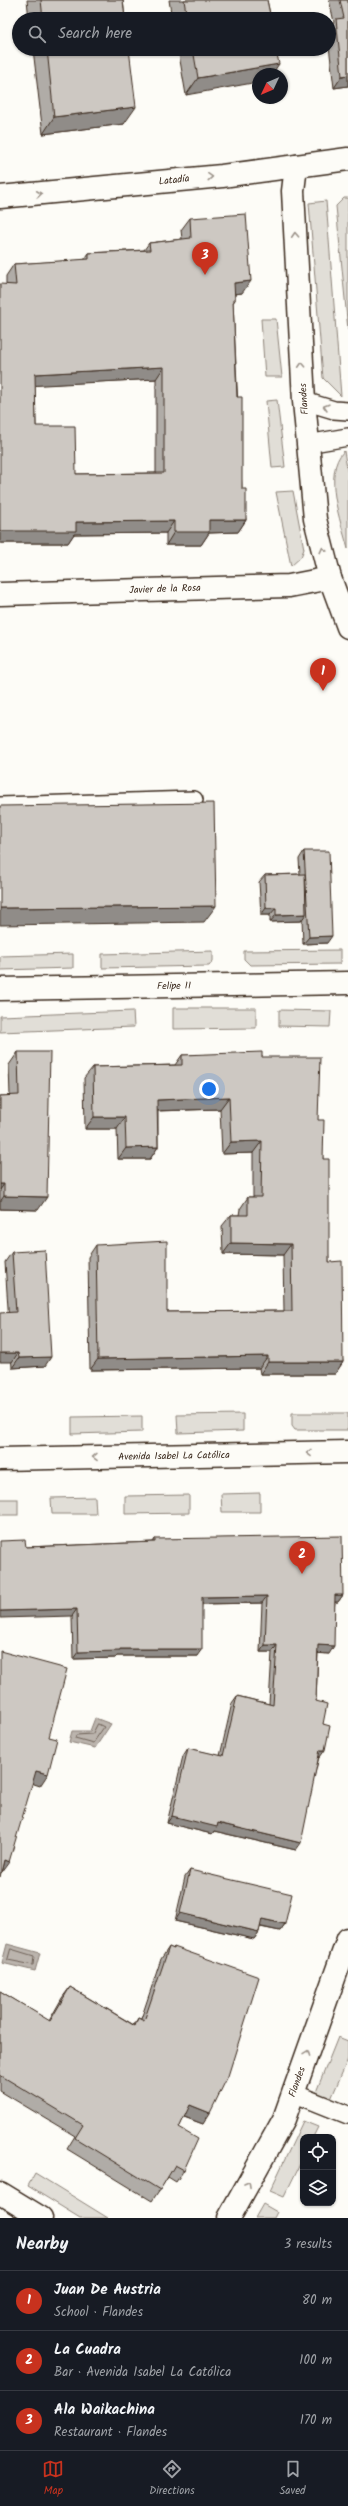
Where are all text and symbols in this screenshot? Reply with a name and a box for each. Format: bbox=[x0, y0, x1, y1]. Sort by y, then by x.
search box bbox=[12, 12, 336, 56]
text: Search here bbox=[58, 22, 132, 46]
icon: search bbox=[26, 23, 48, 45]
north arrow bbox=[252, 68, 288, 104]
street label: Latadía bbox=[158, 170, 190, 190]
one-way arrow bbox=[207, 172, 213, 181]
one-way arrow bbox=[36, 189, 42, 198]
one-way arrow bbox=[291, 232, 300, 238]
pin: 3 bbox=[192, 242, 218, 275]
one-way arrow bbox=[298, 362, 306, 368]
street label: Flandes bbox=[295, 382, 313, 415]
one-way arrow bbox=[322, 403, 329, 412]
one-way arrow bbox=[319, 547, 328, 554]
street label: Javier de la Rosa bbox=[129, 580, 201, 598]
pin: 1 bbox=[310, 658, 336, 691]
street label: Felipe II bbox=[157, 978, 191, 994]
your location bbox=[199, 1079, 219, 1099]
street label: Avenida Isabel La Católica bbox=[118, 1447, 230, 1465]
one-way arrow bbox=[306, 1449, 312, 1457]
one-way arrow bbox=[92, 1453, 98, 1461]
pin: 2 bbox=[289, 1541, 315, 1574]
one-way arrow bbox=[303, 2050, 311, 2057]
street label: Flandes bbox=[284, 2064, 310, 2100]
map controls bbox=[300, 2134, 336, 2206]
button: locate bbox=[300, 2134, 336, 2170]
button: layers bbox=[300, 2170, 336, 2206]
one-way arrow bbox=[244, 2181, 251, 2188]
text: Nearby bbox=[16, 2231, 68, 2258]
text: 3 results bbox=[284, 2234, 332, 2255]
text: Juan De Austria bbox=[54, 2278, 161, 2302]
text: 1 bbox=[27, 2290, 31, 2311]
text: 80 m bbox=[302, 2290, 332, 2311]
text: School · Flandes bbox=[54, 2302, 143, 2323]
text: La Cuadra bbox=[54, 2338, 121, 2362]
text: 2 bbox=[25, 2350, 33, 2371]
text: 100 m bbox=[299, 2350, 332, 2371]
text: Bar · Avenida Isabel La Católica bbox=[54, 2362, 231, 2383]
text: Ala Waikachina bbox=[54, 2398, 155, 2422]
text: 3 bbox=[25, 2410, 33, 2431]
text: 170 m bbox=[300, 2410, 332, 2431]
text: Restaurant · Flandes bbox=[54, 2422, 167, 2443]
tab: Map bbox=[42, 2458, 64, 2500]
tab: Directions bbox=[149, 2458, 195, 2500]
tab: Saved bbox=[280, 2458, 306, 2500]

